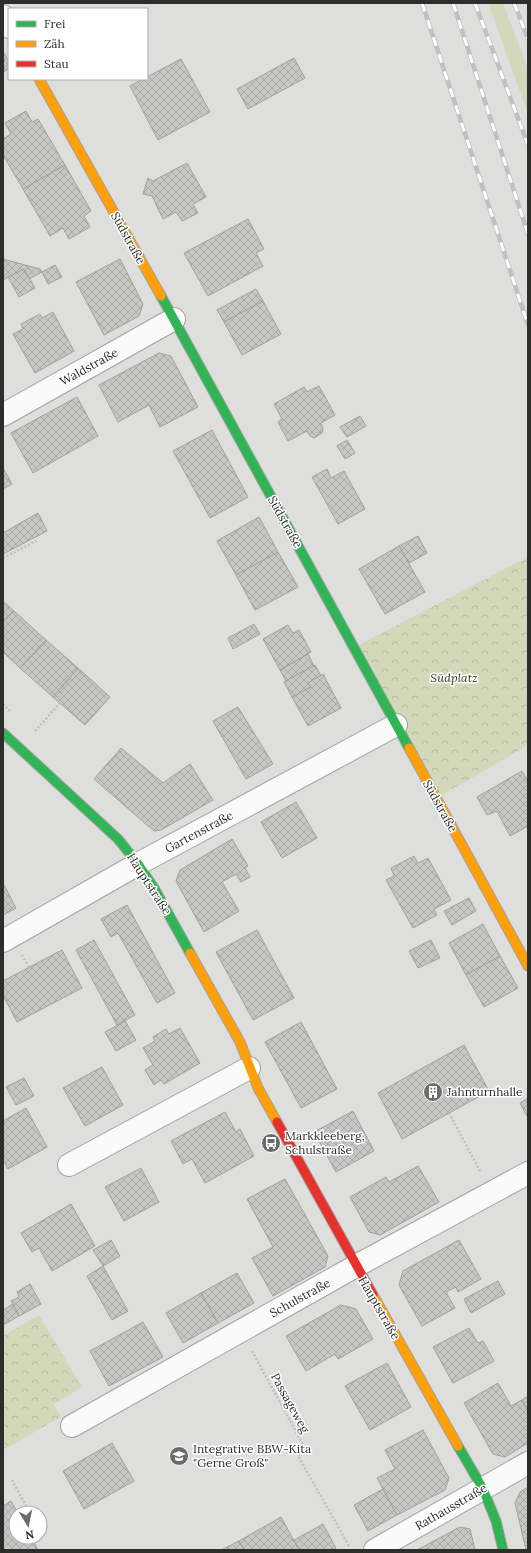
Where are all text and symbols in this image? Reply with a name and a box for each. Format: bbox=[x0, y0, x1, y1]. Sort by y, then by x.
legend bbox=[8, 8, 148, 80]
text: Frei bbox=[44, 16, 65, 31]
text: Zäh bbox=[44, 36, 65, 51]
text: Stau bbox=[44, 56, 69, 71]
street label: Südstraße bbox=[108, 209, 149, 267]
street label: Waldstraße bbox=[57, 344, 121, 389]
street label: Südstraße bbox=[265, 493, 306, 551]
park label: Südplatz bbox=[430, 670, 478, 685]
street label: Südstraße bbox=[420, 777, 461, 835]
street label: Gartenstraße bbox=[162, 807, 236, 856]
street label: Hauptstraße bbox=[124, 850, 175, 918]
building icon: Jahnturnhalle bbox=[422, 1081, 444, 1103]
place label: Jahnturnhalle bbox=[446, 1084, 523, 1099]
place label: Markkleeberg, Schulstraße bbox=[285, 1128, 365, 1157]
bus stop icon: Markkleeberg, Schulstraße bbox=[260, 1132, 282, 1154]
street label: Hauptstraße bbox=[355, 1273, 404, 1342]
street label: Schulstraße bbox=[267, 1275, 333, 1320]
street label: Passageweg bbox=[268, 1370, 313, 1436]
place label: Integrative BBW-Kita "Gerne Groß" bbox=[193, 1441, 311, 1470]
school or university icon: Integrative BBW-Kita "Gerne Groß" bbox=[168, 1445, 190, 1467]
street label: Rathausstraße bbox=[412, 1480, 490, 1533]
north arrow bbox=[8, 1505, 48, 1545]
text: N bbox=[24, 1527, 35, 1543]

